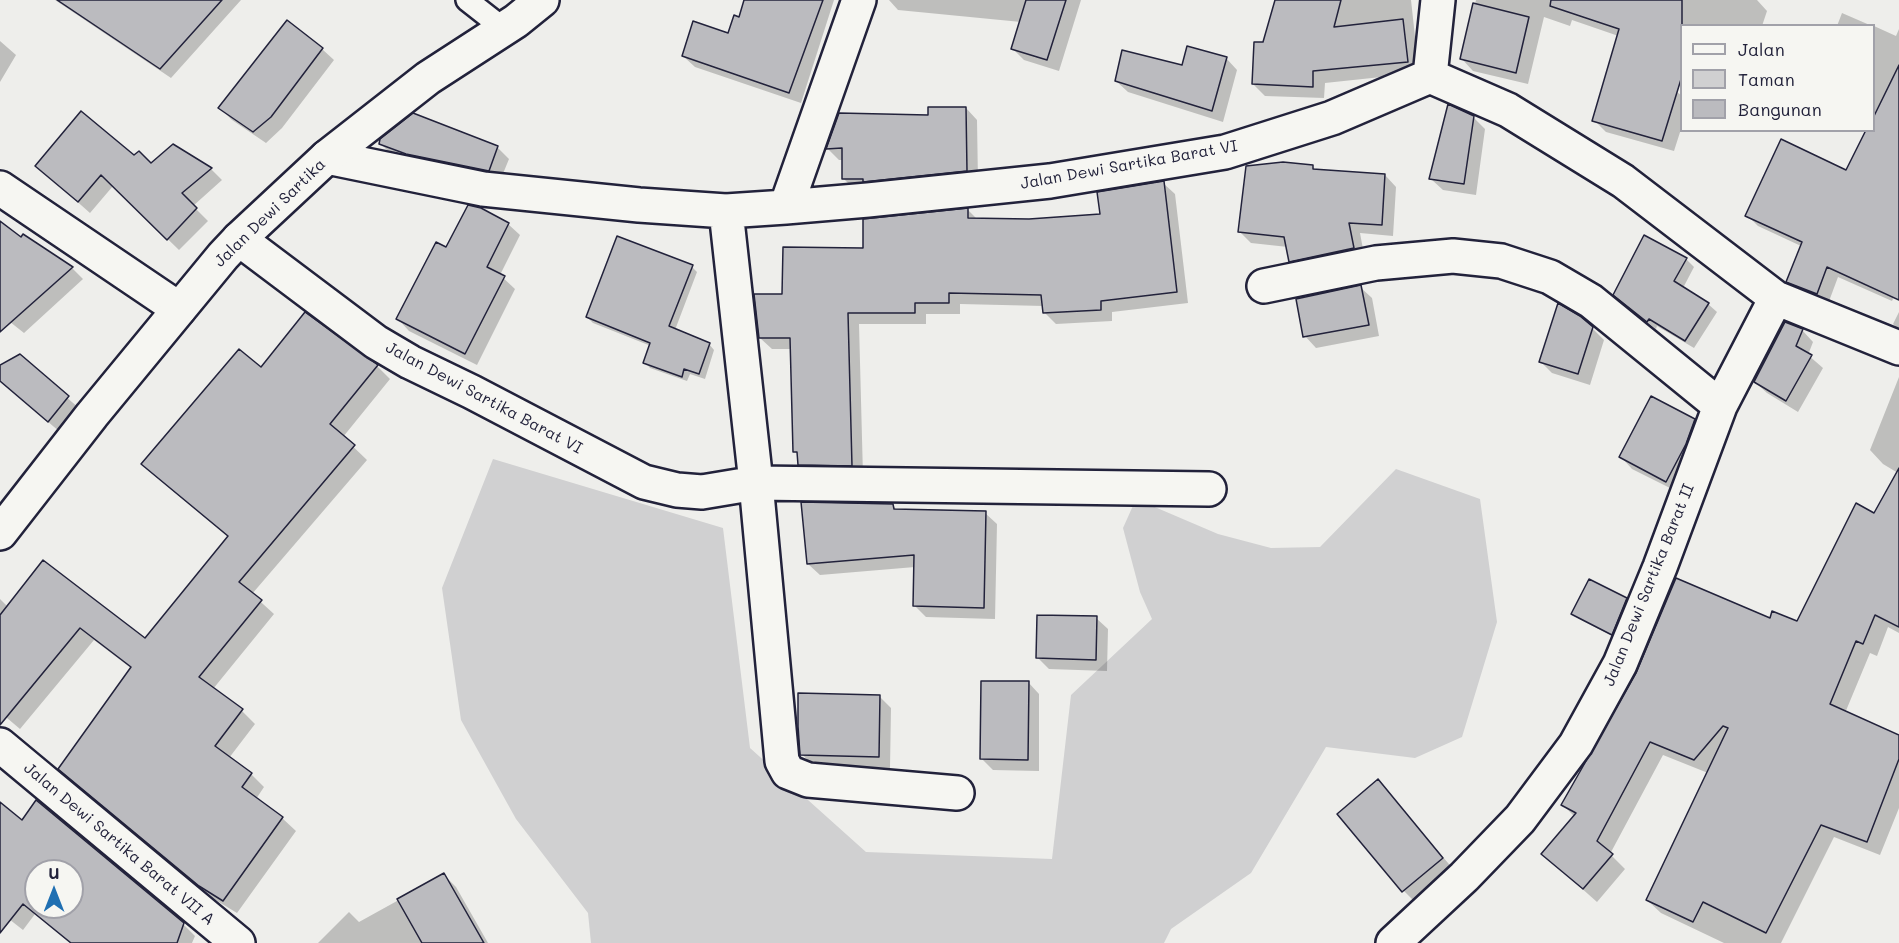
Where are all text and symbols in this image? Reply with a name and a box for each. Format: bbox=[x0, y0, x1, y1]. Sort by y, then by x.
legend bbox=[1680, 24, 1875, 132]
text: Jalan bbox=[1738, 37, 1785, 61]
text: Taman bbox=[1738, 67, 1795, 91]
text: Bangunan bbox=[1738, 97, 1822, 121]
street label: Jalan Dewi Sartika Barat VI bbox=[1019, 136, 1239, 194]
street label: Jalan Dewi Sartika bbox=[210, 155, 330, 271]
street label: Jalan Dewi Sartika Barat VI bbox=[382, 338, 586, 458]
street label: Jalan Dewi Sartika Barat II bbox=[1600, 481, 1698, 689]
street label: Jalan Dewi Sartika Barat VII A bbox=[20, 759, 218, 929]
north arrow bbox=[24, 859, 84, 919]
text: U bbox=[48, 862, 60, 883]

